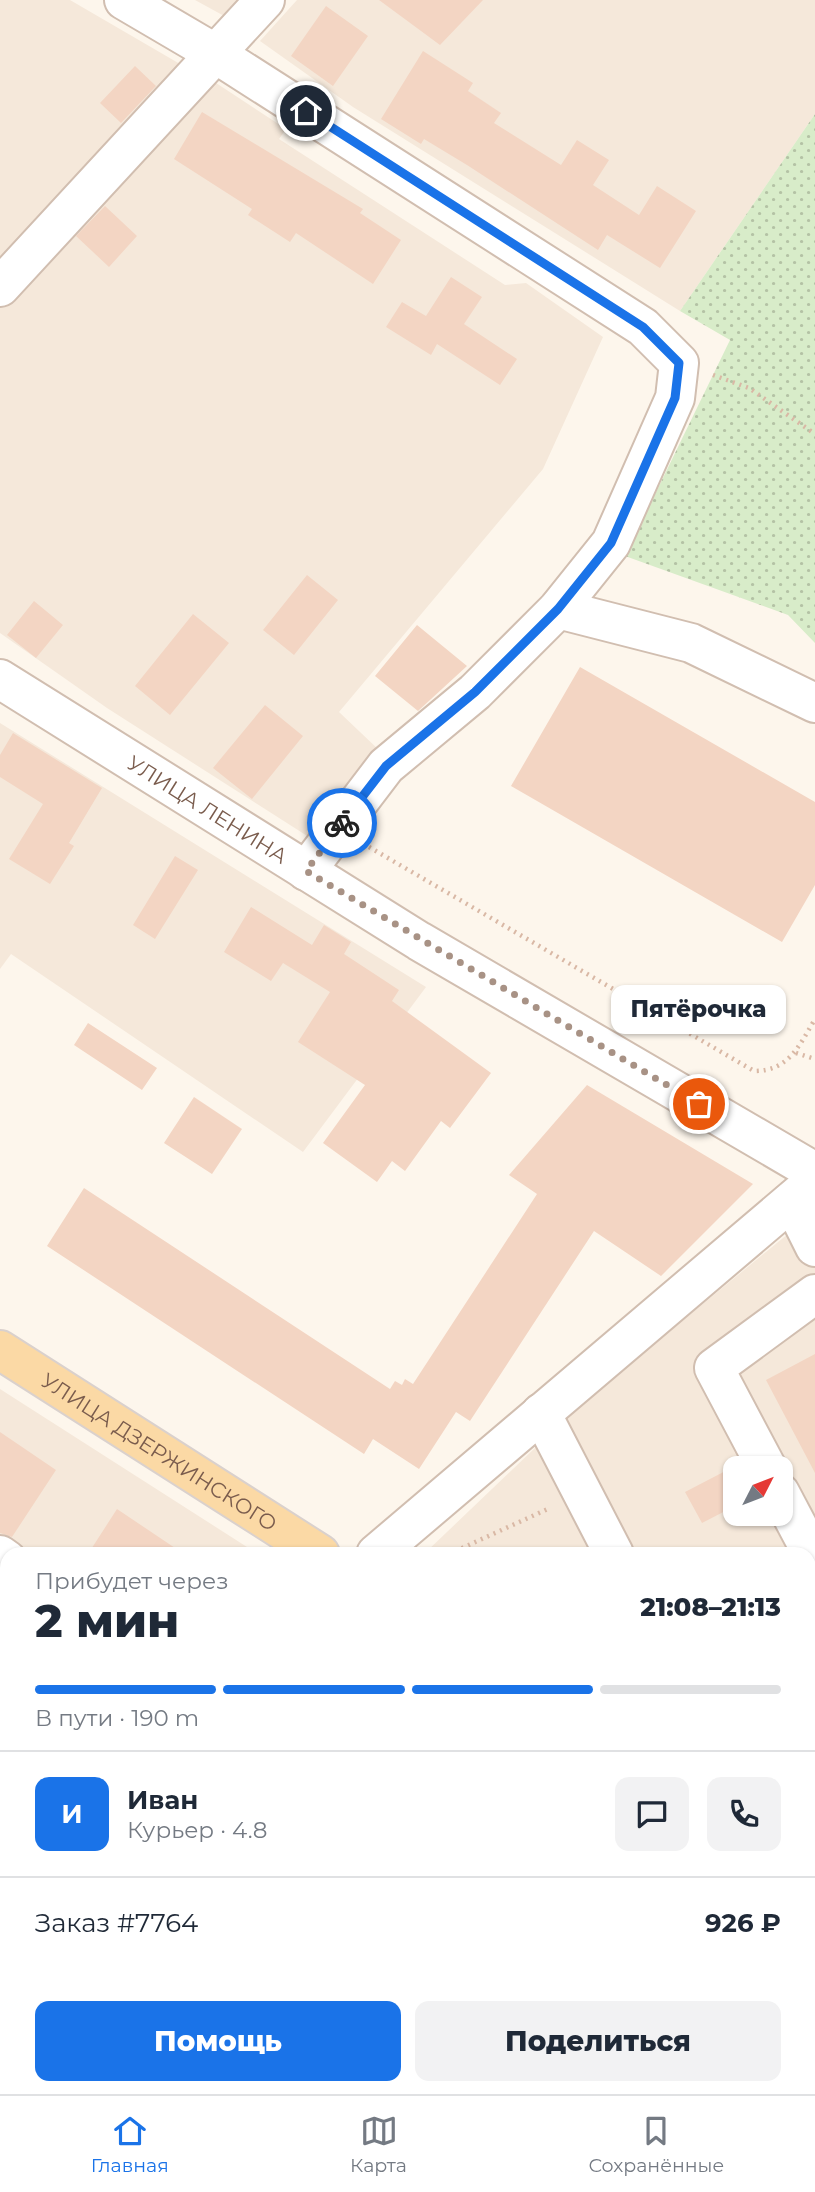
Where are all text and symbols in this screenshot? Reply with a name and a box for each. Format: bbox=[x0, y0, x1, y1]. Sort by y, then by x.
pin bbox=[276, 81, 336, 141]
icon: home bbox=[287, 92, 325, 130]
street label: УЛИЦА ЛЕНИНА bbox=[123, 750, 293, 868]
courier bbox=[307, 788, 377, 858]
icon: bike bbox=[323, 804, 361, 842]
callout: Пятёрочка bbox=[612, 985, 786, 1034]
text: Пятёрочка bbox=[631, 995, 766, 1023]
pin bbox=[669, 1074, 729, 1134]
icon: bag bbox=[680, 1085, 718, 1123]
street label: УЛИЦА ДЗЕРЖИНСКОГО bbox=[37, 1367, 282, 1536]
north arrow bbox=[723, 1456, 793, 1526]
map controls bbox=[723, 1456, 793, 1526]
text: Прибудет через bbox=[35, 1567, 229, 1595]
text: 21:08–21:13 bbox=[640, 1591, 781, 1623]
text: 2 мин bbox=[35, 1592, 179, 1649]
text: В пути · 190 m bbox=[35, 1704, 199, 1732]
button: chat bbox=[615, 1777, 689, 1851]
button: phone bbox=[707, 1777, 781, 1851]
text: Иван bbox=[127, 1784, 198, 1816]
text: И bbox=[61, 1798, 83, 1830]
text: Курьер · 4.8 bbox=[127, 1816, 267, 1844]
text: Заказ #7764 bbox=[35, 1907, 198, 1939]
text: 926 ₽ bbox=[705, 1907, 781, 1939]
button: Помощь bbox=[35, 2001, 401, 2081]
button: Поделиться bbox=[415, 2001, 781, 2081]
tab: Главная bbox=[91, 2112, 169, 2177]
tab: Карта bbox=[350, 2112, 407, 2177]
tab: Сохранённые bbox=[588, 2112, 724, 2177]

